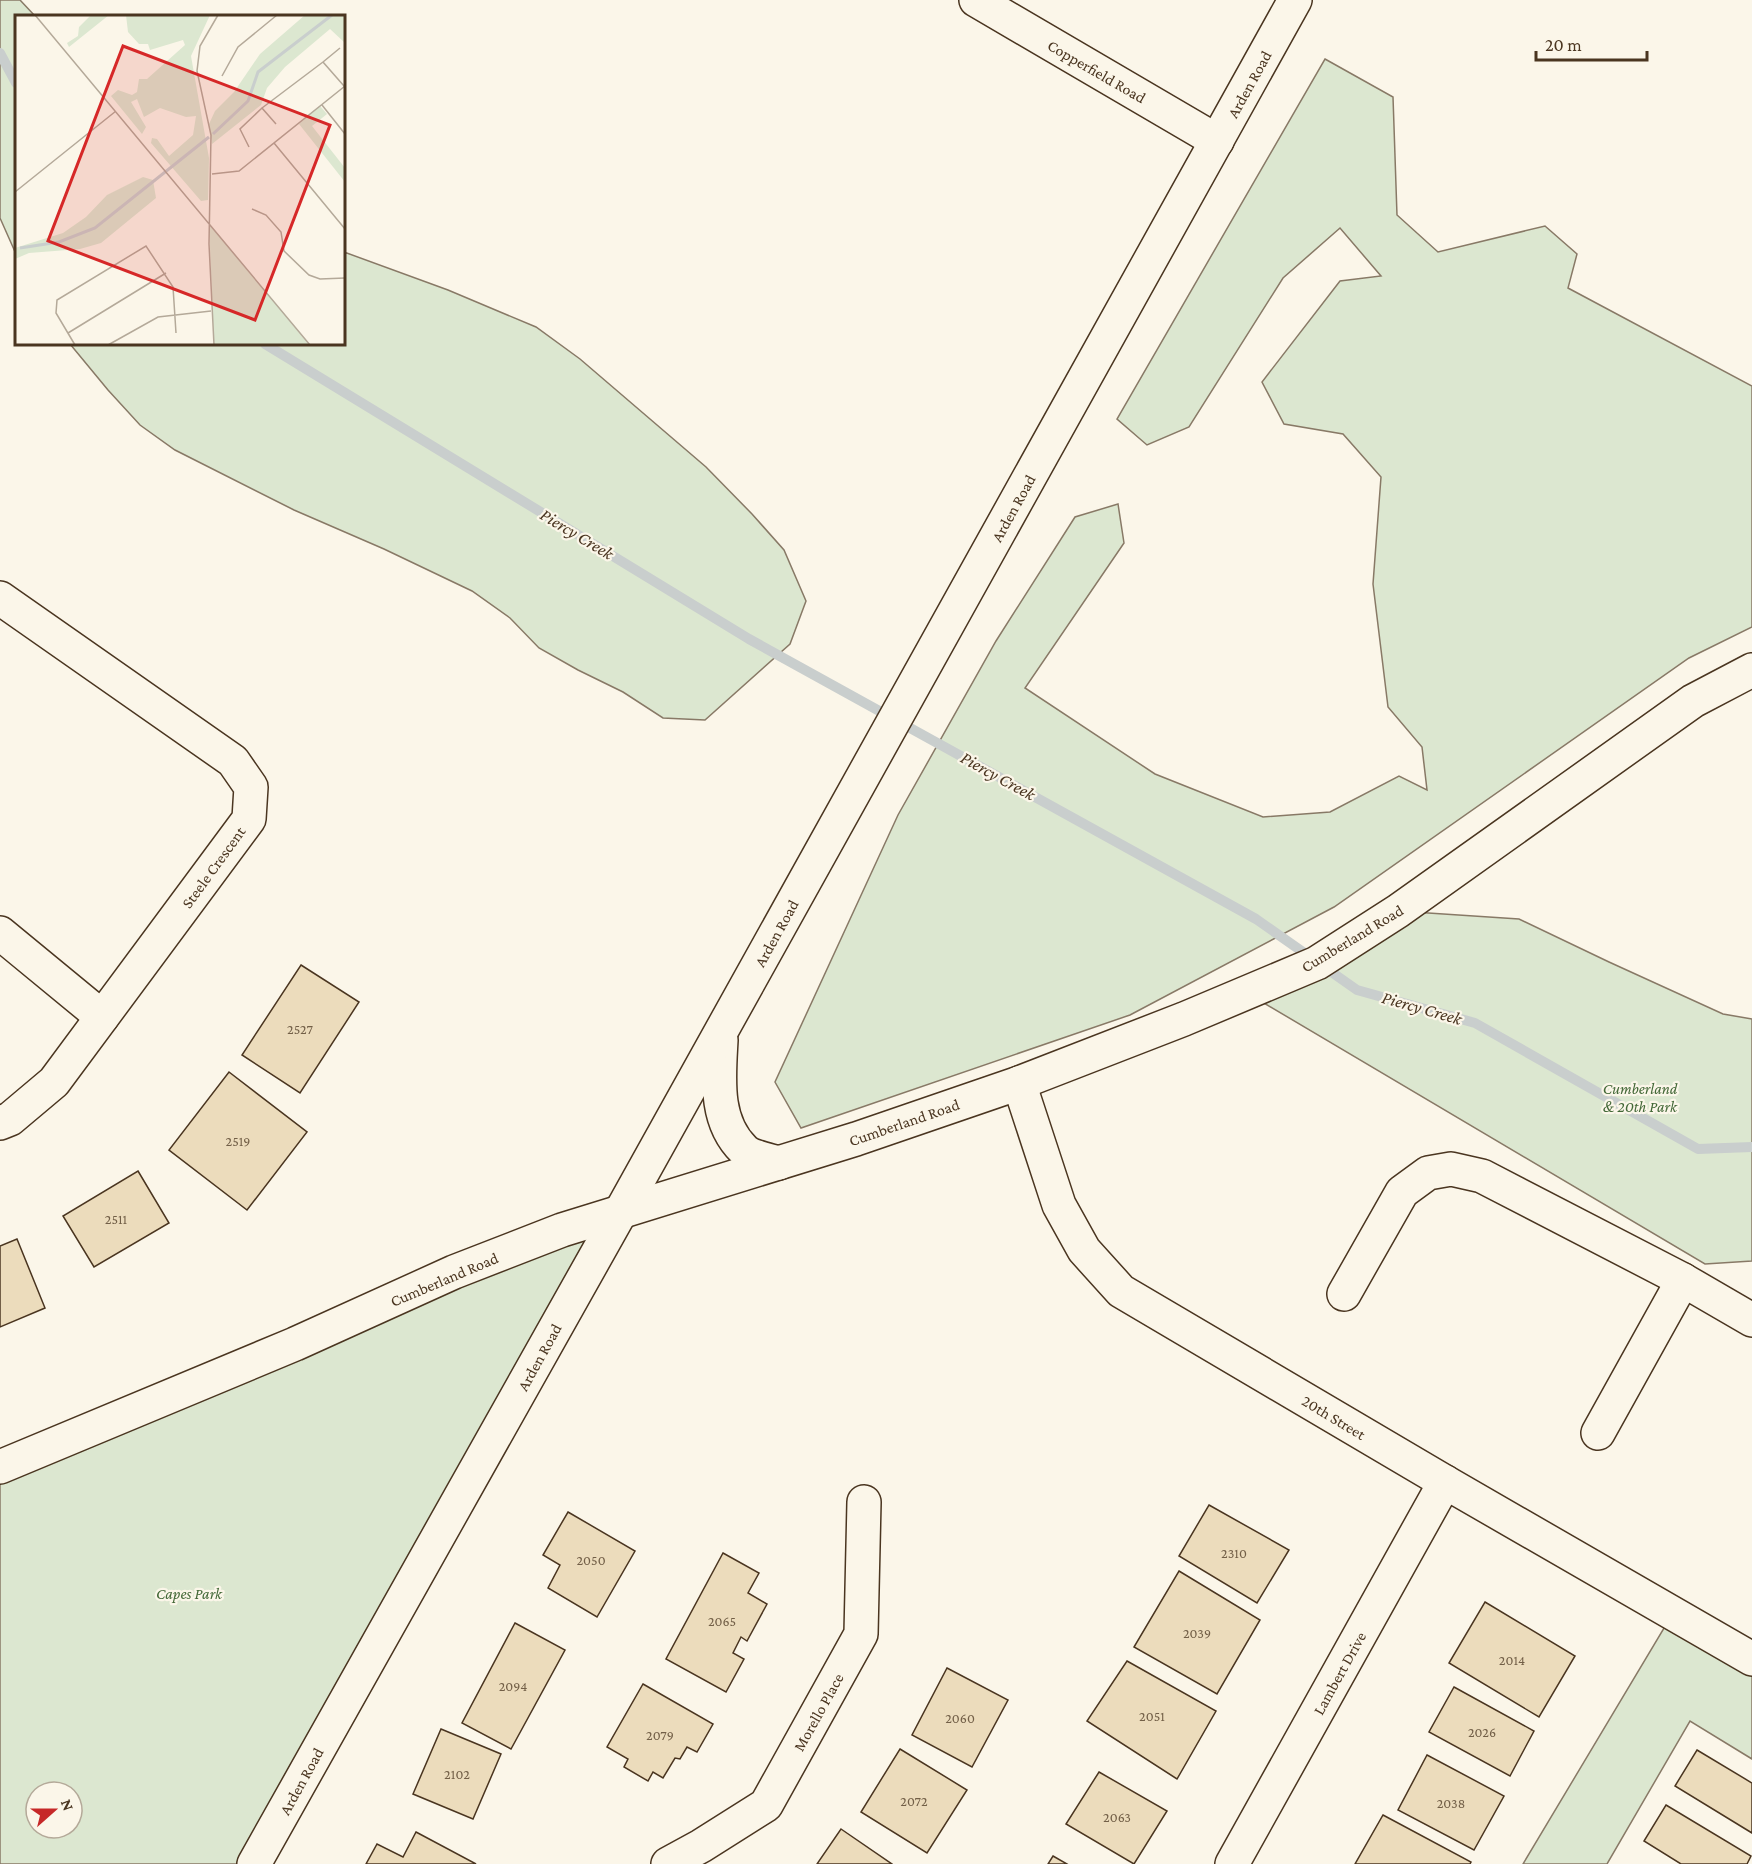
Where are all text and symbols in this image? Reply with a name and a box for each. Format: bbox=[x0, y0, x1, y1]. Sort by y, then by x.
inset map bbox=[15, 15, 345, 345]
scale bar bbox=[1536, 24, 1647, 62]
text: 20 m bbox=[1545, 35, 1582, 55]
street label: Copperfield Road bbox=[1044, 36, 1149, 108]
street label: Arden Road bbox=[1224, 47, 1275, 121]
street label: Arden Road bbox=[988, 471, 1039, 545]
water label: Piercy Creek bbox=[537, 504, 618, 564]
water label: Piercy Creek bbox=[957, 747, 1040, 805]
street label: Steele Crescent bbox=[178, 823, 249, 911]
street label: Arden Road bbox=[751, 896, 802, 970]
street label: Cumberland Road bbox=[1298, 901, 1407, 975]
water label: Piercy Creek bbox=[1380, 987, 1465, 1029]
house number: 2527 bbox=[287, 1021, 313, 1037]
park label: Cumberland & 20th Park bbox=[1603, 1080, 1678, 1115]
street label: Cumberland Road bbox=[847, 1095, 962, 1149]
house number: 2519 bbox=[226, 1133, 250, 1149]
house number: 2511 bbox=[105, 1211, 128, 1227]
street label: Cumberland Road bbox=[388, 1249, 501, 1310]
street label: Arden Road bbox=[514, 1320, 565, 1394]
street label: 20th Street bbox=[1299, 1392, 1369, 1443]
house number: 2310 bbox=[1221, 1545, 1247, 1561]
house number: 2050 bbox=[576, 1552, 606, 1568]
park label: Capes Park bbox=[156, 1585, 223, 1603]
house number: 2065 bbox=[708, 1613, 736, 1629]
house number: 2039 bbox=[1183, 1625, 1211, 1641]
street label: Lambert Drive bbox=[1310, 1629, 1369, 1718]
house number: 2014 bbox=[1499, 1652, 1525, 1668]
street label: Morello Place bbox=[790, 1670, 847, 1754]
house number: 2094 bbox=[499, 1678, 527, 1694]
house number: 2051 bbox=[1139, 1708, 1165, 1724]
house number: 2060 bbox=[945, 1710, 975, 1726]
house number: 2026 bbox=[1468, 1724, 1496, 1740]
house number: 2079 bbox=[646, 1727, 674, 1743]
street label: Arden Road bbox=[276, 1744, 327, 1818]
house number: 2102 bbox=[444, 1766, 470, 1782]
north arrow bbox=[24, 1780, 84, 1840]
house number: 2072 bbox=[900, 1793, 928, 1809]
house number: 2038 bbox=[1437, 1795, 1465, 1811]
text: N bbox=[58, 1797, 77, 1813]
house number: 2063 bbox=[1103, 1809, 1131, 1825]

